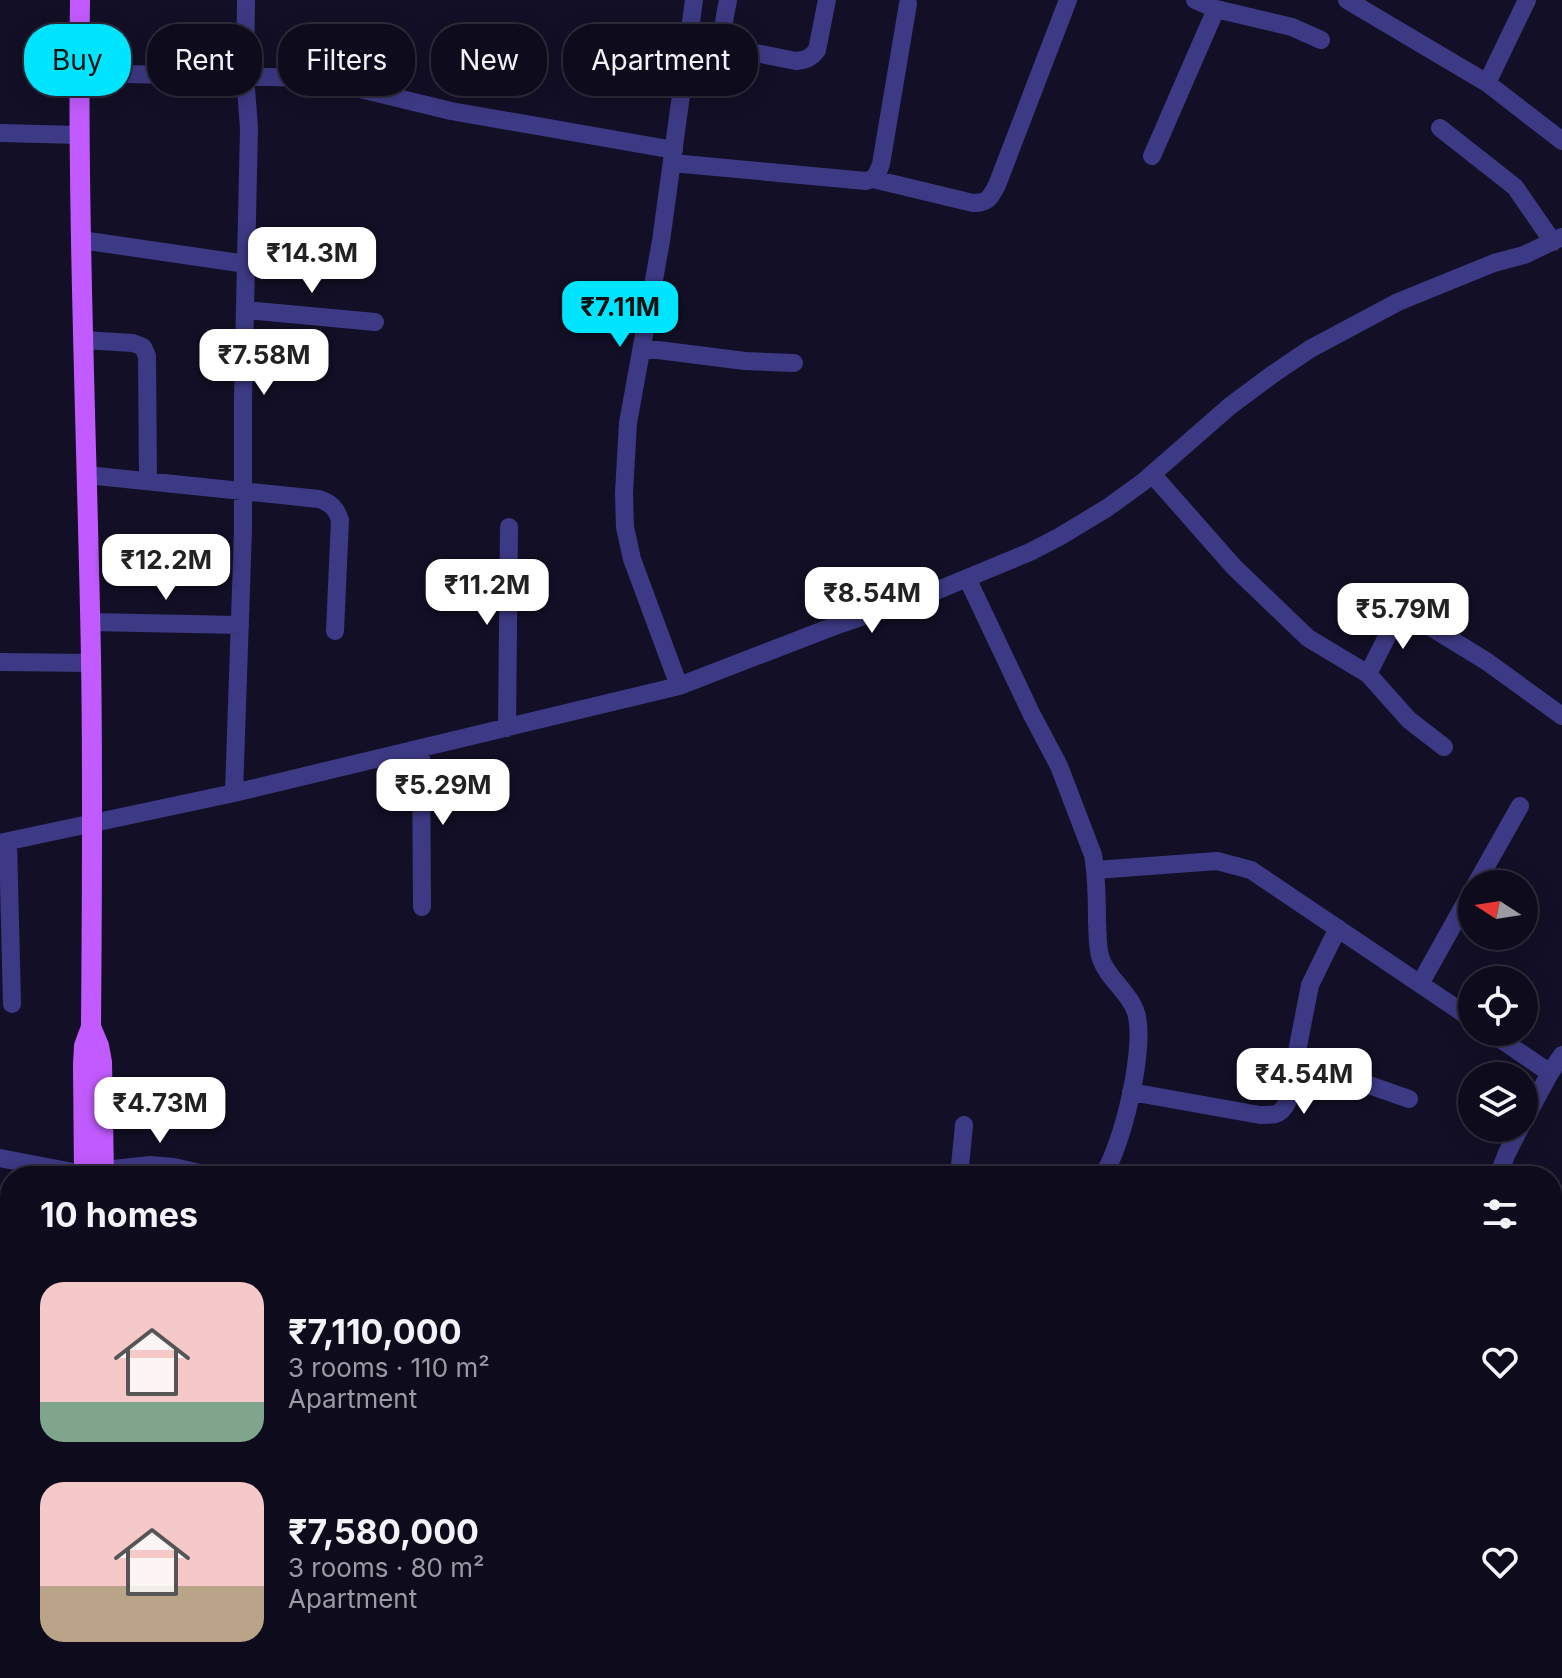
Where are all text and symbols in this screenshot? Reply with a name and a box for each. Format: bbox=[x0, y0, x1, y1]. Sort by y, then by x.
chip: Buy bbox=[24, 24, 131, 96]
chip: Rent bbox=[147, 24, 262, 96]
chip: Filters bbox=[278, 24, 415, 96]
chip: New bbox=[431, 24, 547, 96]
chip: Apartment bbox=[563, 24, 758, 96]
pin: ₹14.3M bbox=[247, 227, 377, 295]
text: ₹14.3M bbox=[266, 237, 358, 268]
pin: ₹7.11M bbox=[555, 281, 685, 349]
text: ₹7.11M bbox=[580, 291, 660, 322]
pin: ₹7.58M bbox=[199, 329, 329, 397]
text: ₹7.58M bbox=[217, 339, 311, 370]
pin: ₹12.2M bbox=[101, 534, 231, 602]
text: ₹12.2M bbox=[120, 544, 212, 575]
pin: ₹11.2M bbox=[422, 559, 552, 627]
pin: ₹8.54M bbox=[807, 567, 937, 635]
text: ₹11.2M bbox=[444, 569, 530, 600]
text: ₹8.54M bbox=[823, 577, 921, 608]
pin: ₹5.79M bbox=[1338, 583, 1468, 651]
text: ₹5.79M bbox=[1356, 593, 1450, 624]
pin: ₹5.29M bbox=[378, 759, 508, 827]
text: ₹5.29M bbox=[394, 769, 492, 800]
north arrow bbox=[1458, 870, 1538, 950]
map controls bbox=[1458, 870, 1538, 1142]
button: locate bbox=[1458, 966, 1538, 1046]
pin: ₹4.54M bbox=[1239, 1048, 1369, 1116]
text: ₹4.54M bbox=[1255, 1058, 1353, 1089]
button: layers bbox=[1458, 1062, 1538, 1142]
pin: ₹4.73M bbox=[95, 1077, 225, 1145]
text: ₹4.73M bbox=[112, 1087, 208, 1118]
icon: filters bbox=[1478, 1192, 1522, 1236]
text: 10 homes bbox=[40, 1194, 198, 1235]
text: ₹7,110,000 bbox=[288, 1311, 462, 1352]
icon: home bbox=[104, 1314, 200, 1410]
icon: heart bbox=[1478, 1340, 1522, 1384]
text: 3 rooms · 110 m² bbox=[288, 1352, 490, 1383]
text: Apartment bbox=[288, 1383, 417, 1414]
text: ₹7,580,000 bbox=[288, 1511, 479, 1552]
icon: home bbox=[104, 1514, 200, 1610]
icon: heart bbox=[1478, 1540, 1522, 1584]
text: 3 rooms · 80 m² bbox=[288, 1552, 485, 1583]
text: Apartment bbox=[288, 1583, 417, 1614]

